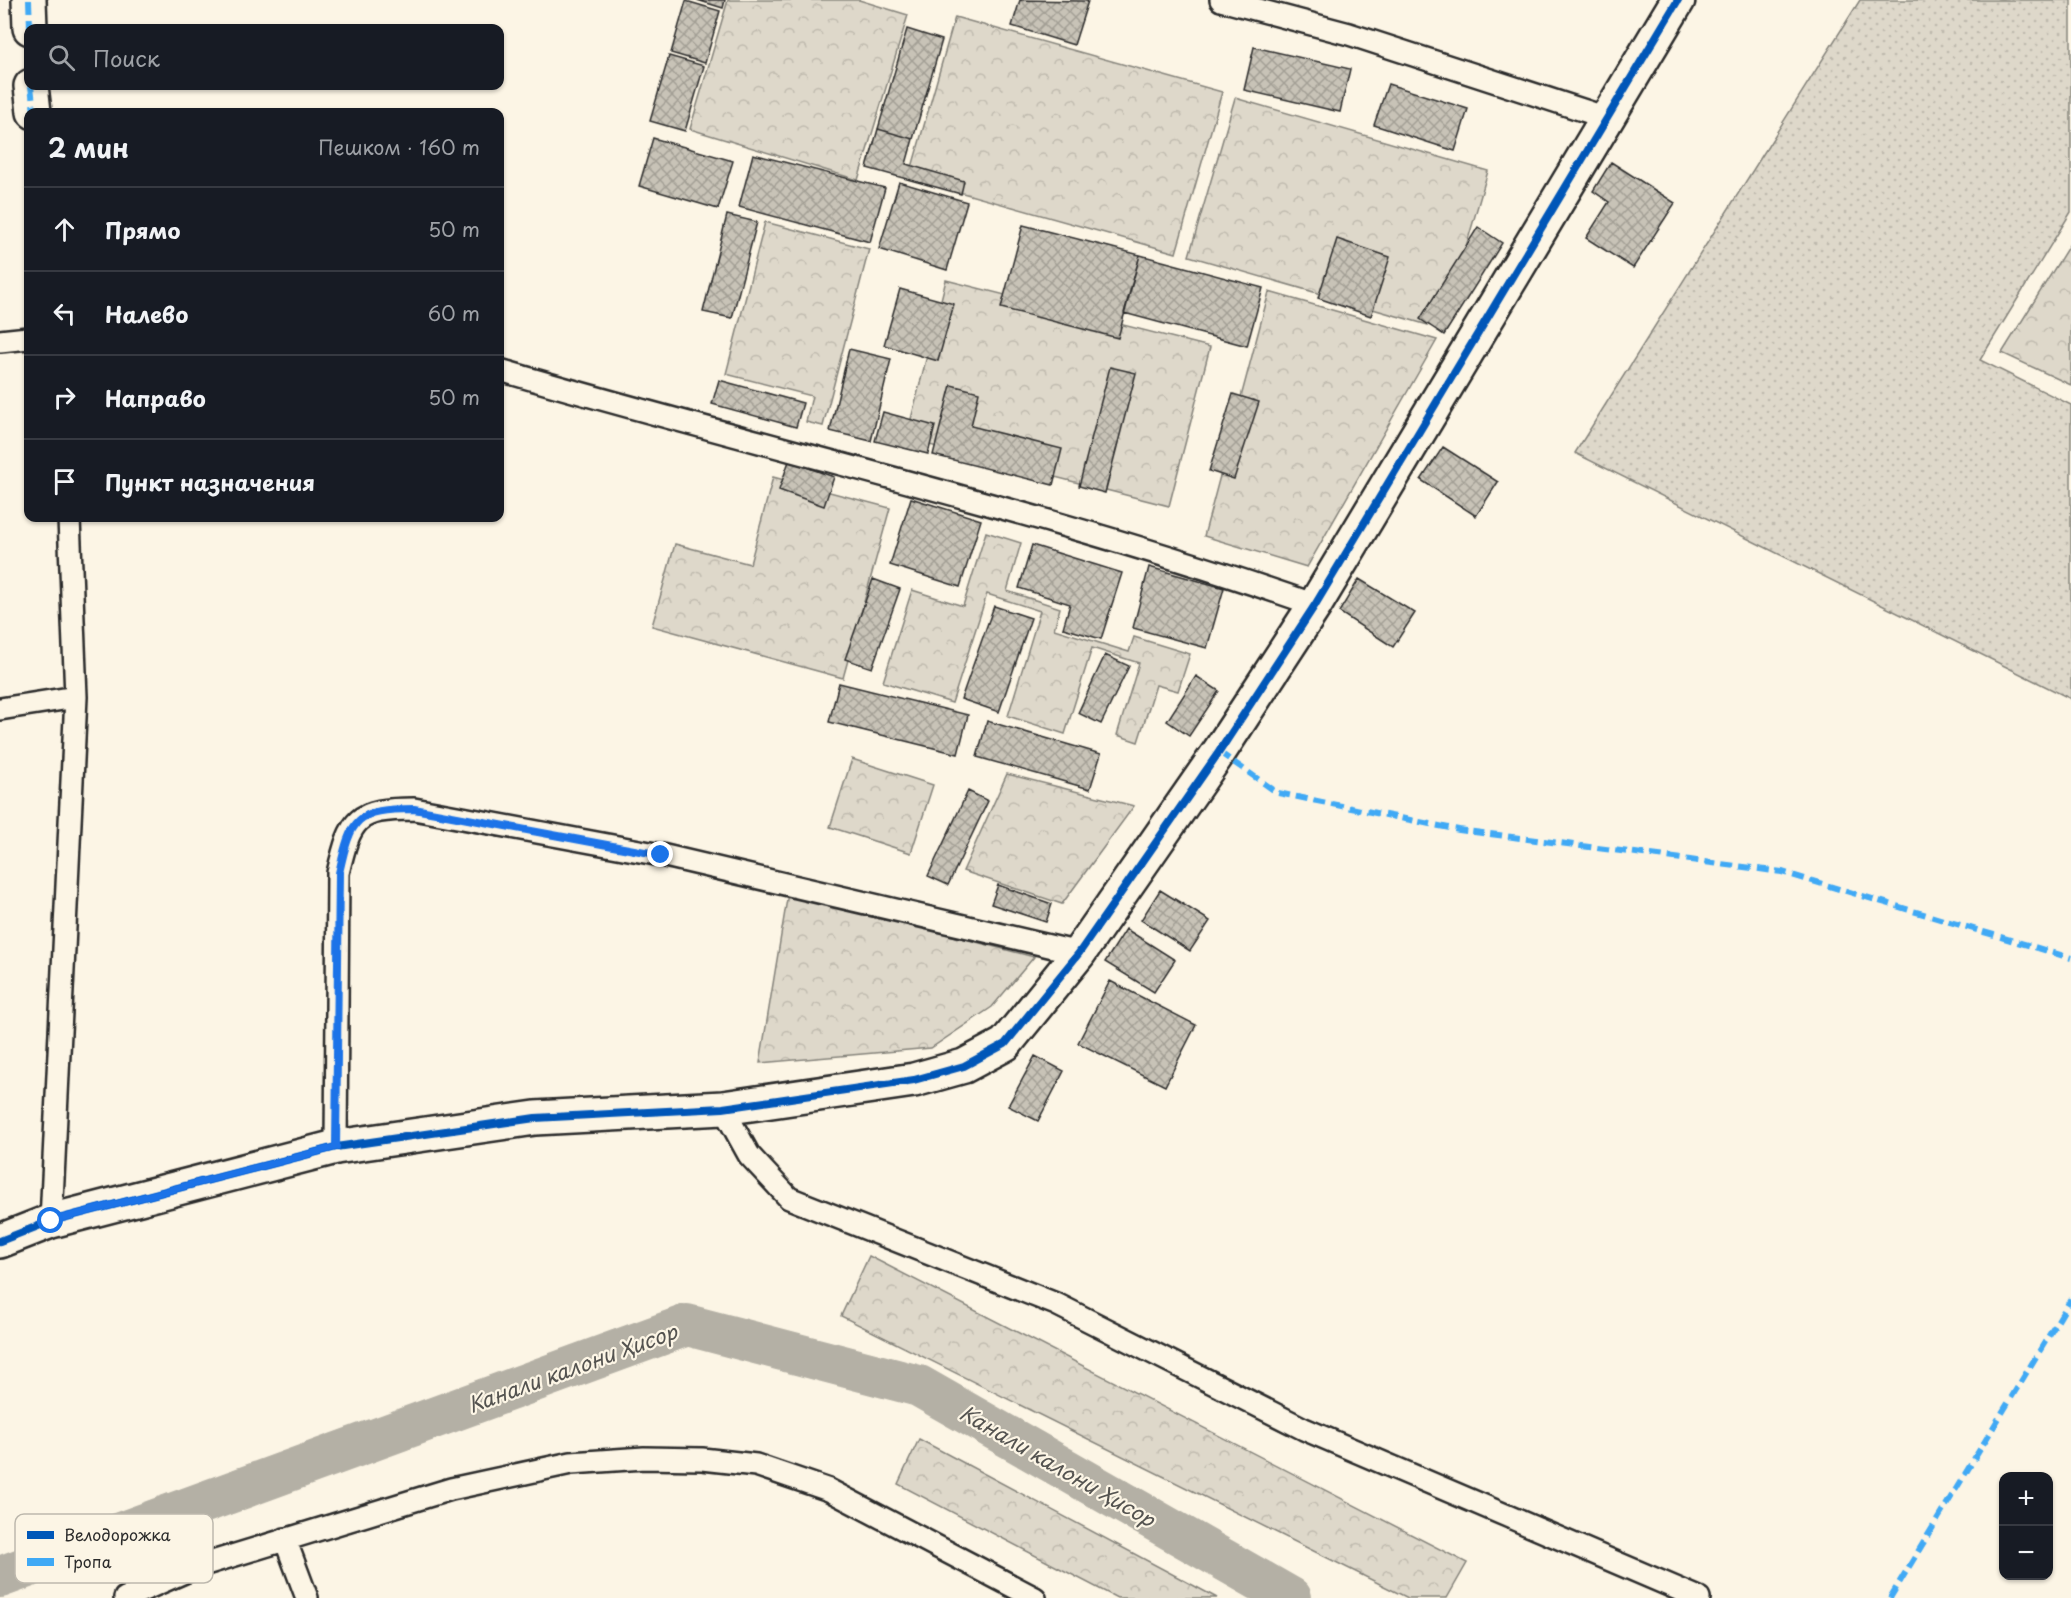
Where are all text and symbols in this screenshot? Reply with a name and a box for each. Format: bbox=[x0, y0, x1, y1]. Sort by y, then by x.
search box bbox=[24, 24, 504, 90]
icon: search bbox=[45, 41, 78, 74]
text: Поиск bbox=[93, 41, 160, 74]
text: 2 мин bbox=[48, 128, 129, 167]
text: Пешком · 160 m bbox=[318, 132, 480, 162]
icon: ahead bbox=[48, 213, 81, 246]
text: Прямо bbox=[105, 213, 180, 246]
text: 50 m bbox=[428, 214, 480, 244]
icon: left bbox=[48, 297, 81, 330]
text: Налево bbox=[105, 297, 188, 330]
text: 60 m bbox=[428, 298, 480, 328]
icon: right bbox=[48, 381, 81, 414]
text: Направо bbox=[105, 381, 206, 414]
text: 50 m bbox=[428, 382, 480, 412]
icon: arrive bbox=[48, 465, 81, 498]
text: Пункт назначения bbox=[105, 465, 315, 498]
route end bbox=[647, 841, 673, 867]
route start bbox=[37, 1207, 63, 1233]
water label: Канали калони Ҳисор bbox=[463, 1314, 682, 1420]
water label: Канали калони Ҳисор bbox=[954, 1396, 1162, 1534]
map controls bbox=[1999, 1472, 2053, 1580]
button: + bbox=[1999, 1472, 2053, 1526]
legend bbox=[15, 1514, 213, 1583]
text: Велодорожка bbox=[64, 1522, 171, 1546]
button: − bbox=[1999, 1526, 2053, 1580]
text: Тропа bbox=[64, 1549, 112, 1573]

